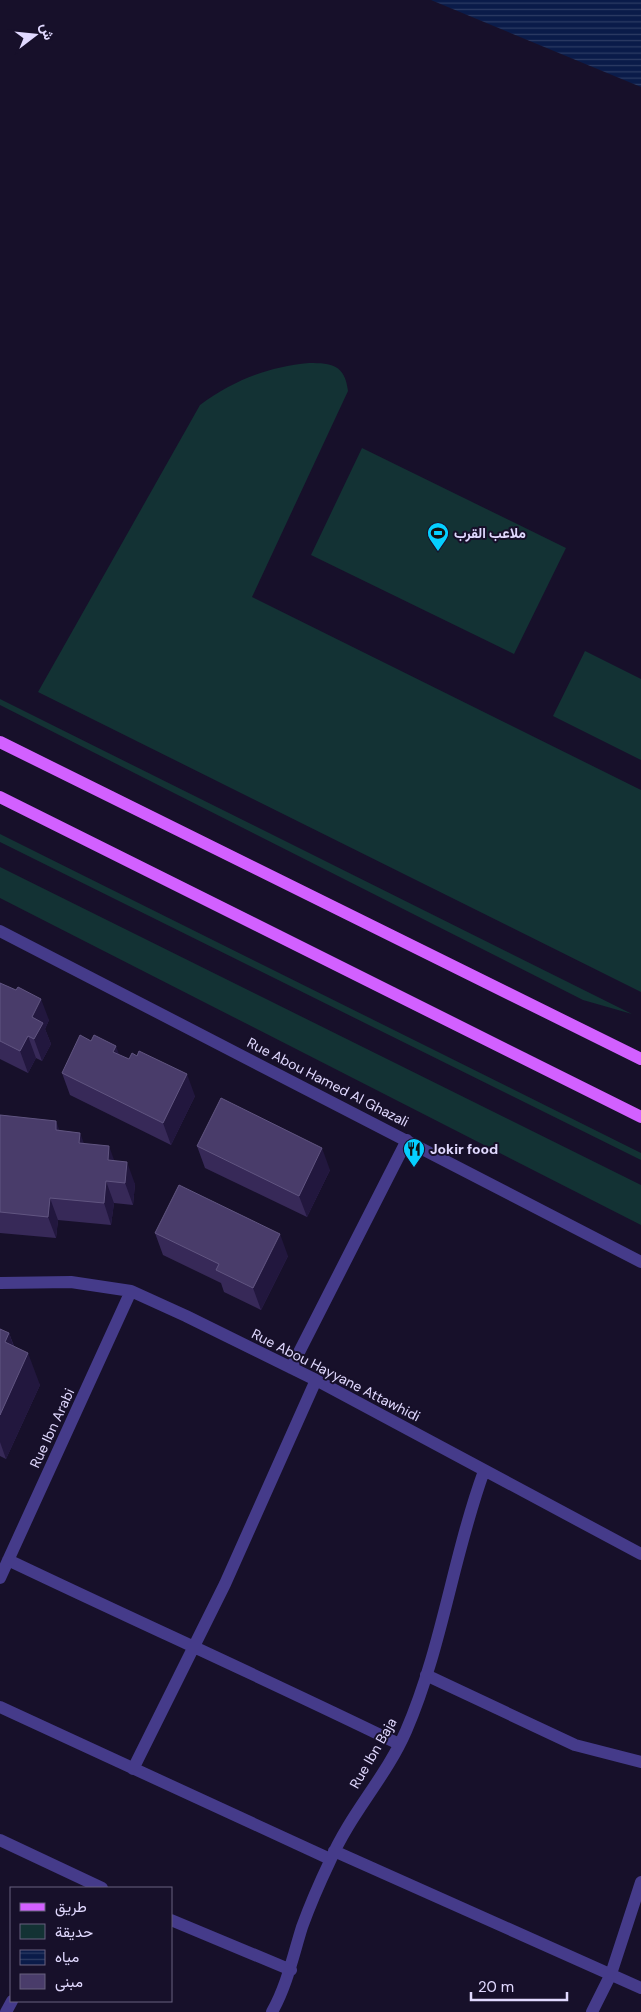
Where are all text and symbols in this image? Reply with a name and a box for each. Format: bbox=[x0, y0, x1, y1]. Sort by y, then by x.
north arrow bbox=[10, 10, 60, 60]
text: ش bbox=[37, 21, 59, 42]
sports icon: ملاعب القرب bbox=[426, 521, 450, 552]
place label: ملاعب القرب bbox=[454, 524, 526, 542]
street label: Rue Abou Hamed Al Ghazali bbox=[244, 1033, 412, 1131]
restaurant icon: Jokir food bbox=[402, 1137, 426, 1168]
place label: Jokir food bbox=[430, 1140, 498, 1158]
street label: Rue Abou Hayyane Attawhidi bbox=[249, 1325, 423, 1425]
street label: Rue Ibn Arabi bbox=[26, 1385, 78, 1471]
street label: Rue Ibn Baja bbox=[345, 1714, 401, 1792]
legend bbox=[10, 1887, 172, 2002]
text: طريق bbox=[55, 1897, 87, 1917]
text: حديقة bbox=[55, 1922, 93, 1942]
text: مياه bbox=[55, 1947, 79, 1967]
scale bar bbox=[471, 1970, 567, 2002]
text: مبنى bbox=[55, 1972, 83, 1992]
text: 20 m bbox=[478, 1977, 514, 1997]

